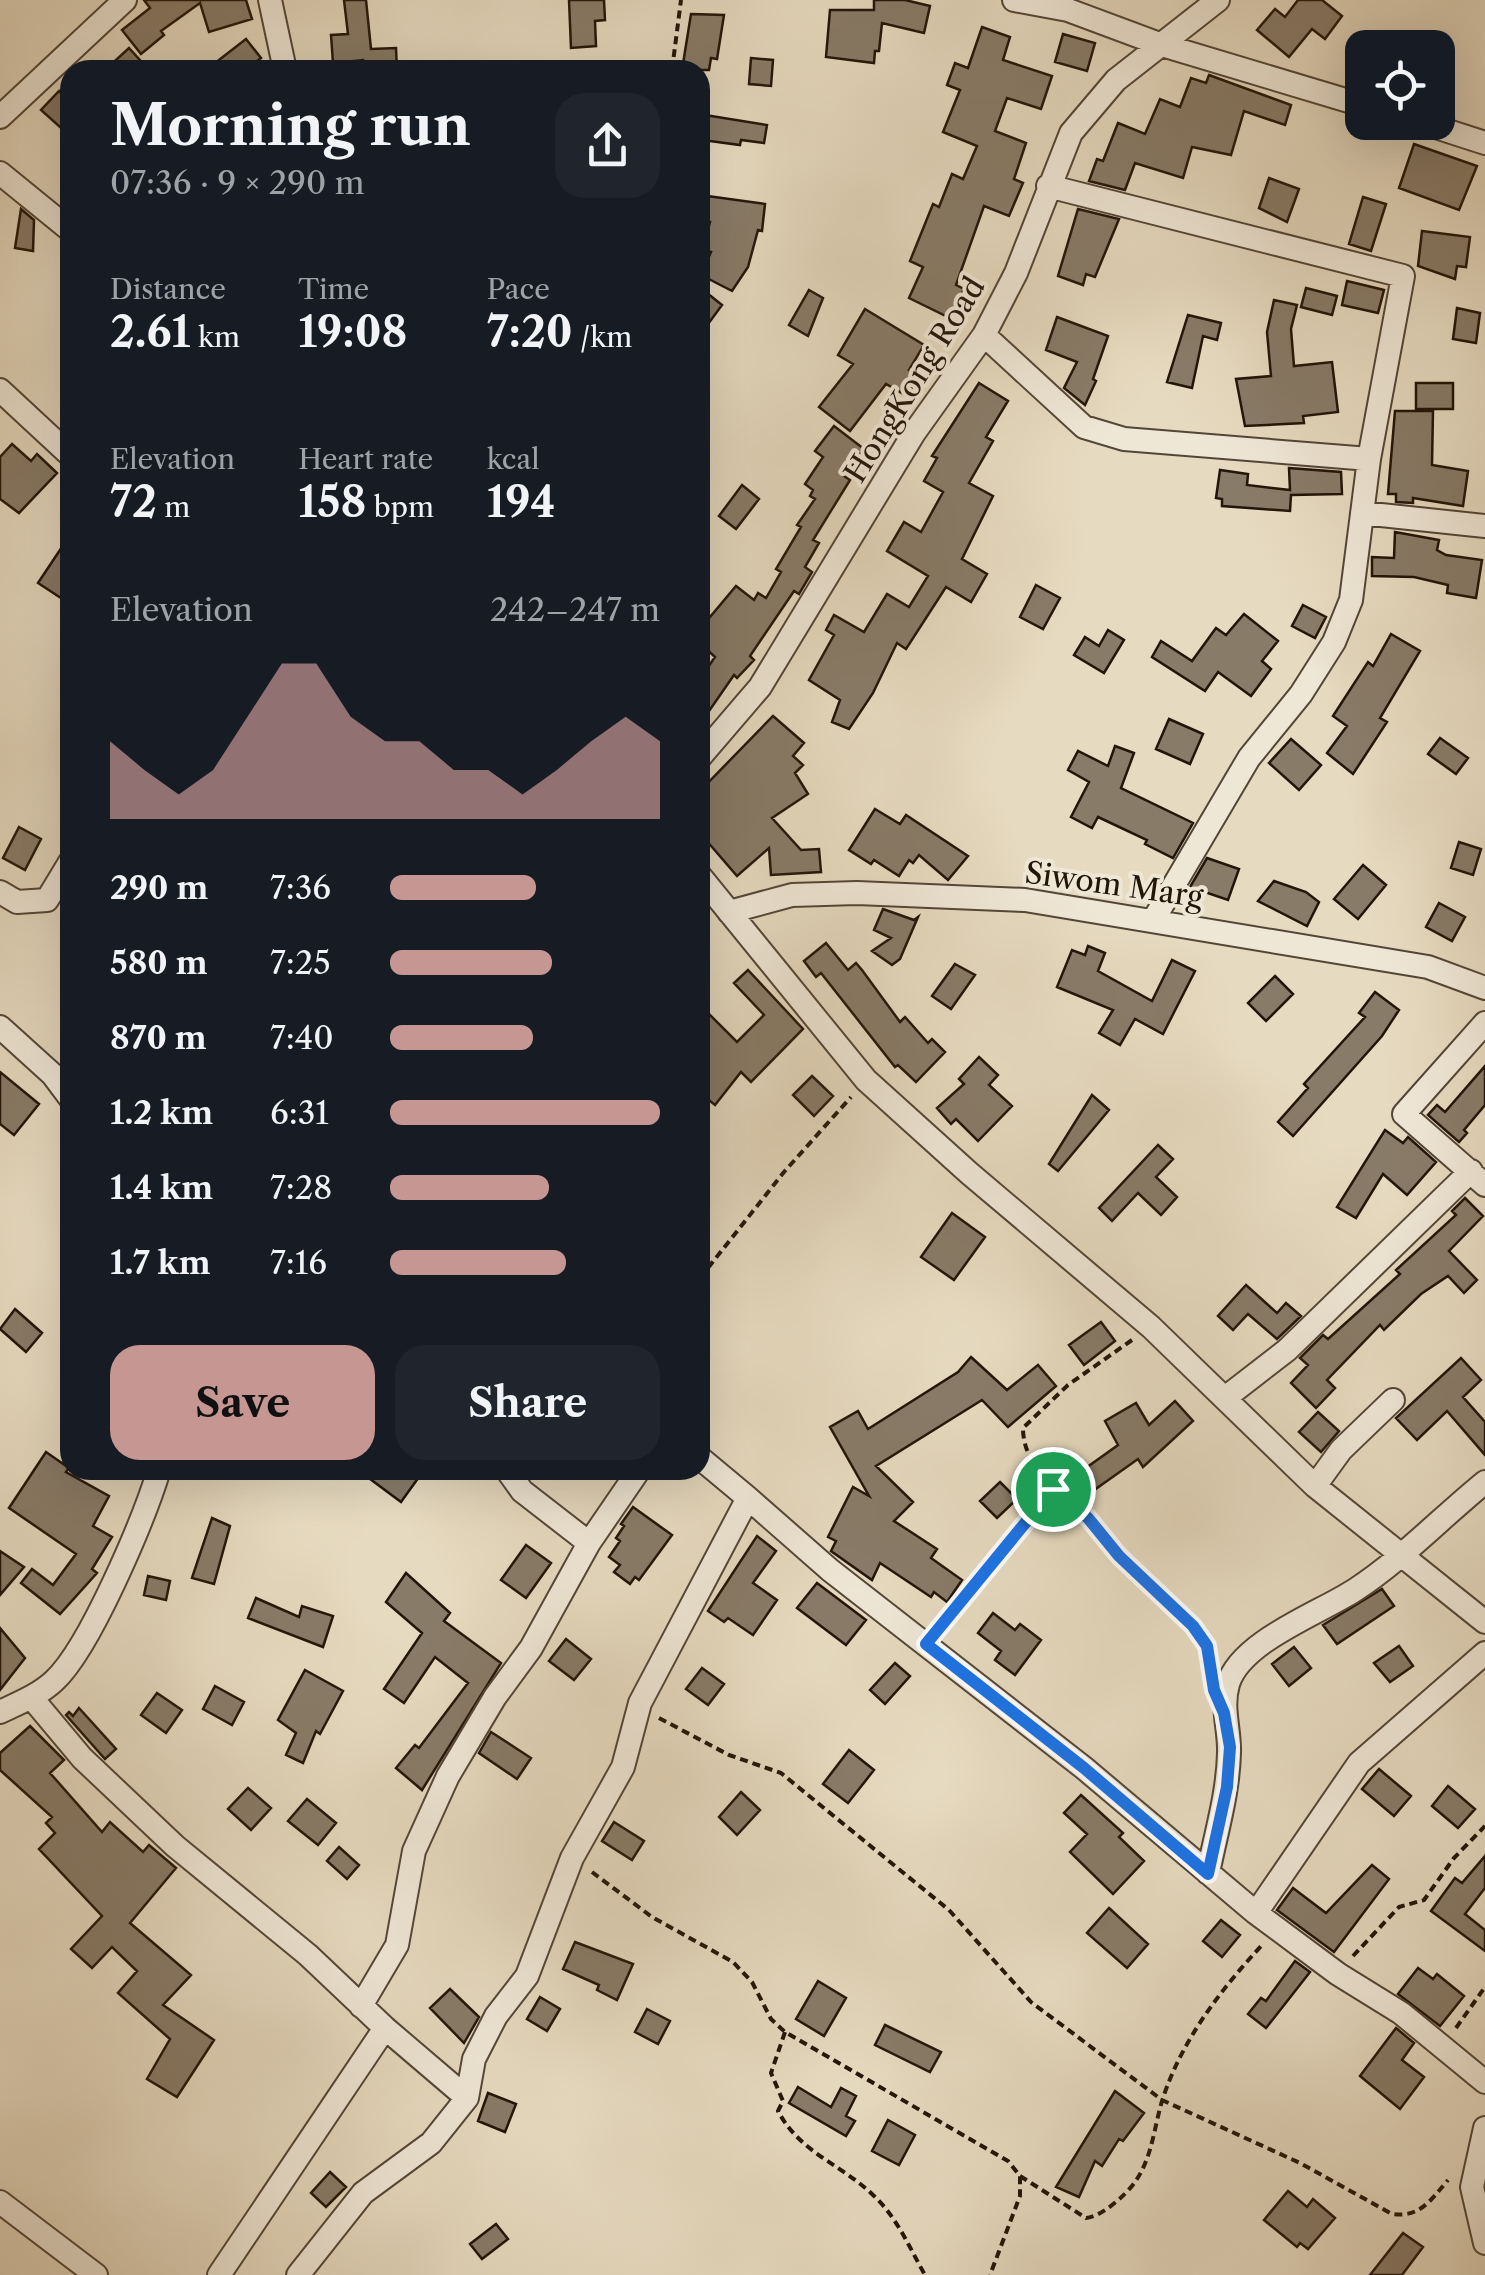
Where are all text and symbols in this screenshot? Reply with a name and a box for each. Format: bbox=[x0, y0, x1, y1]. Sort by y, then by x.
map controls bbox=[1345, 30, 1455, 140]
button: locate bbox=[1345, 30, 1455, 140]
text: Morning run bbox=[110, 92, 471, 159]
button: share bbox=[555, 93, 660, 198]
text: 07:36 · 9 × 290 m bbox=[110, 163, 365, 202]
street label: HongKong Road bbox=[837, 270, 993, 489]
text: Distance bbox=[110, 272, 226, 306]
text: Time bbox=[298, 272, 369, 306]
text: Pace bbox=[487, 272, 550, 306]
text: 2.61 bbox=[110, 306, 190, 358]
text: 19:08 bbox=[298, 306, 407, 358]
text: 7:20 bbox=[487, 306, 573, 358]
text: km bbox=[190, 320, 240, 354]
text: /km bbox=[573, 320, 632, 354]
text: Elevation bbox=[110, 442, 235, 476]
text: Heart rate bbox=[298, 442, 433, 476]
text: kcal bbox=[487, 442, 540, 476]
text: 72 bbox=[110, 476, 157, 528]
text: 158 bbox=[298, 476, 366, 528]
text: 194 bbox=[487, 476, 556, 528]
text: m bbox=[157, 490, 190, 524]
text: bpm bbox=[366, 490, 434, 524]
text: Elevation bbox=[110, 590, 253, 629]
text: 242–247 m bbox=[490, 590, 660, 629]
street label: Siwom Marg bbox=[1023, 854, 1206, 915]
text: 290 m bbox=[110, 868, 208, 907]
text: 7:36 bbox=[270, 868, 331, 907]
text: 580 m bbox=[110, 943, 208, 982]
text: 7:25 bbox=[270, 943, 331, 982]
text: 870 m bbox=[110, 1018, 207, 1057]
text: 7:40 bbox=[270, 1018, 334, 1057]
text: 1.2 km bbox=[110, 1093, 213, 1132]
text: 6:31 bbox=[270, 1093, 329, 1132]
text: 1.4 km bbox=[110, 1168, 213, 1207]
text: 7:28 bbox=[270, 1168, 332, 1207]
text: 1.7 km bbox=[110, 1243, 211, 1282]
text: 7:16 bbox=[270, 1243, 327, 1282]
button: Save bbox=[110, 1345, 375, 1460]
button: Share bbox=[395, 1345, 660, 1460]
pin bbox=[1011, 1447, 1096, 1532]
icon: arrive bbox=[1026, 1462, 1081, 1517]

